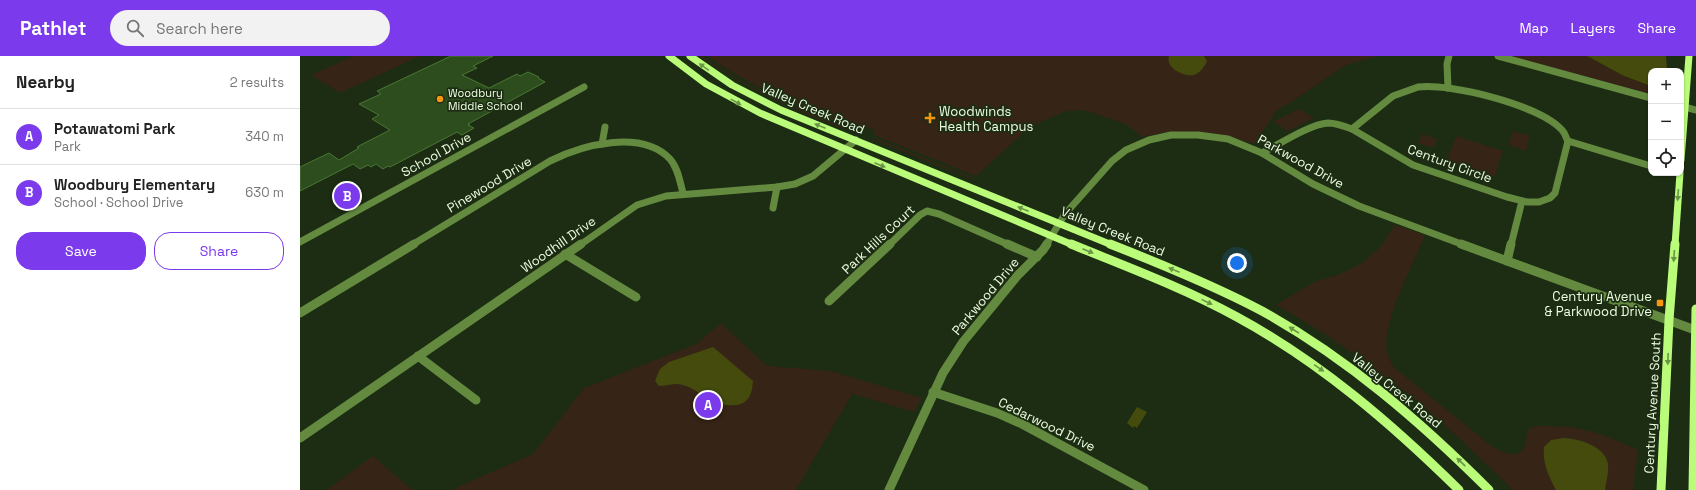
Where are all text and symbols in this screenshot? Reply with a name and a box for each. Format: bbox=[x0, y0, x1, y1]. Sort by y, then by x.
search box bbox=[110, 10, 390, 46]
text: Pathlet bbox=[20, 16, 86, 41]
icon: search bbox=[124, 17, 146, 39]
text: Search here bbox=[156, 19, 243, 38]
text: Map bbox=[1519, 19, 1549, 37]
text: Layers bbox=[1571, 19, 1615, 37]
text: Share bbox=[1637, 19, 1676, 37]
one-way arrow bbox=[699, 63, 709, 71]
map controls bbox=[1648, 68, 1684, 176]
button: + bbox=[1648, 68, 1684, 104]
text: Nearby bbox=[16, 71, 75, 93]
text: 2 results bbox=[230, 74, 284, 91]
street label: Valley Creek Road bbox=[758, 79, 867, 138]
place label: Woodbury Middle School bbox=[448, 86, 523, 113]
marker: Woodbury Middle School bbox=[435, 94, 445, 104]
one-way arrow bbox=[730, 98, 742, 105]
place label: Woodwinds Health Campus bbox=[939, 103, 1034, 135]
button: − bbox=[1648, 104, 1684, 140]
marker: Woodwinds Health Campus bbox=[924, 112, 936, 124]
text: Potawatomi Park bbox=[54, 119, 176, 138]
one-way arrow bbox=[814, 123, 825, 129]
text: A bbox=[25, 128, 33, 145]
text: 340 m bbox=[245, 128, 284, 145]
street label: School Drive bbox=[398, 128, 474, 181]
street label: Parkwood Drive bbox=[1255, 131, 1347, 192]
text: Park bbox=[54, 138, 81, 155]
street label: Century Circle bbox=[1405, 140, 1494, 187]
button: locate bbox=[1648, 140, 1684, 176]
street label: Pinewood Drive bbox=[444, 152, 535, 216]
one-way arrow bbox=[875, 163, 887, 169]
text: Woodbury Elementary bbox=[54, 175, 215, 194]
pin: B bbox=[334, 181, 360, 211]
text: B bbox=[25, 184, 33, 201]
text: 630 m bbox=[245, 184, 284, 201]
one-way arrow bbox=[1675, 189, 1682, 201]
text: School · School Drive bbox=[54, 194, 184, 211]
street label: Park Hills Court bbox=[838, 201, 918, 278]
street label: Valley Creek Road bbox=[1058, 203, 1167, 260]
one-way arrow bbox=[1017, 205, 1029, 211]
street label: Woodhill Drive bbox=[518, 212, 599, 277]
button: Save bbox=[16, 232, 146, 270]
button: Share bbox=[154, 232, 284, 270]
one-way arrow bbox=[1082, 249, 1094, 255]
one-way arrow bbox=[1670, 250, 1677, 262]
your location bbox=[1227, 253, 1247, 273]
street label: Parkwood Drive bbox=[948, 254, 1023, 339]
one-way arrow bbox=[1169, 267, 1180, 273]
place label: Century Avenue & Parkwood Drive bbox=[1545, 288, 1652, 320]
marker: Century Avenue & Parkwood Drive bbox=[1655, 298, 1665, 308]
one-way arrow bbox=[1202, 299, 1213, 305]
one-way arrow bbox=[1288, 327, 1300, 334]
street label: Century Avenue South bbox=[1640, 332, 1665, 474]
street label: Valley Creek Road bbox=[1348, 349, 1445, 432]
one-way arrow bbox=[1664, 353, 1671, 365]
one-way arrow bbox=[1314, 364, 1324, 372]
pin: A bbox=[695, 390, 721, 420]
street label: Cedarwood Drive bbox=[995, 394, 1098, 455]
one-way arrow bbox=[1456, 458, 1466, 467]

